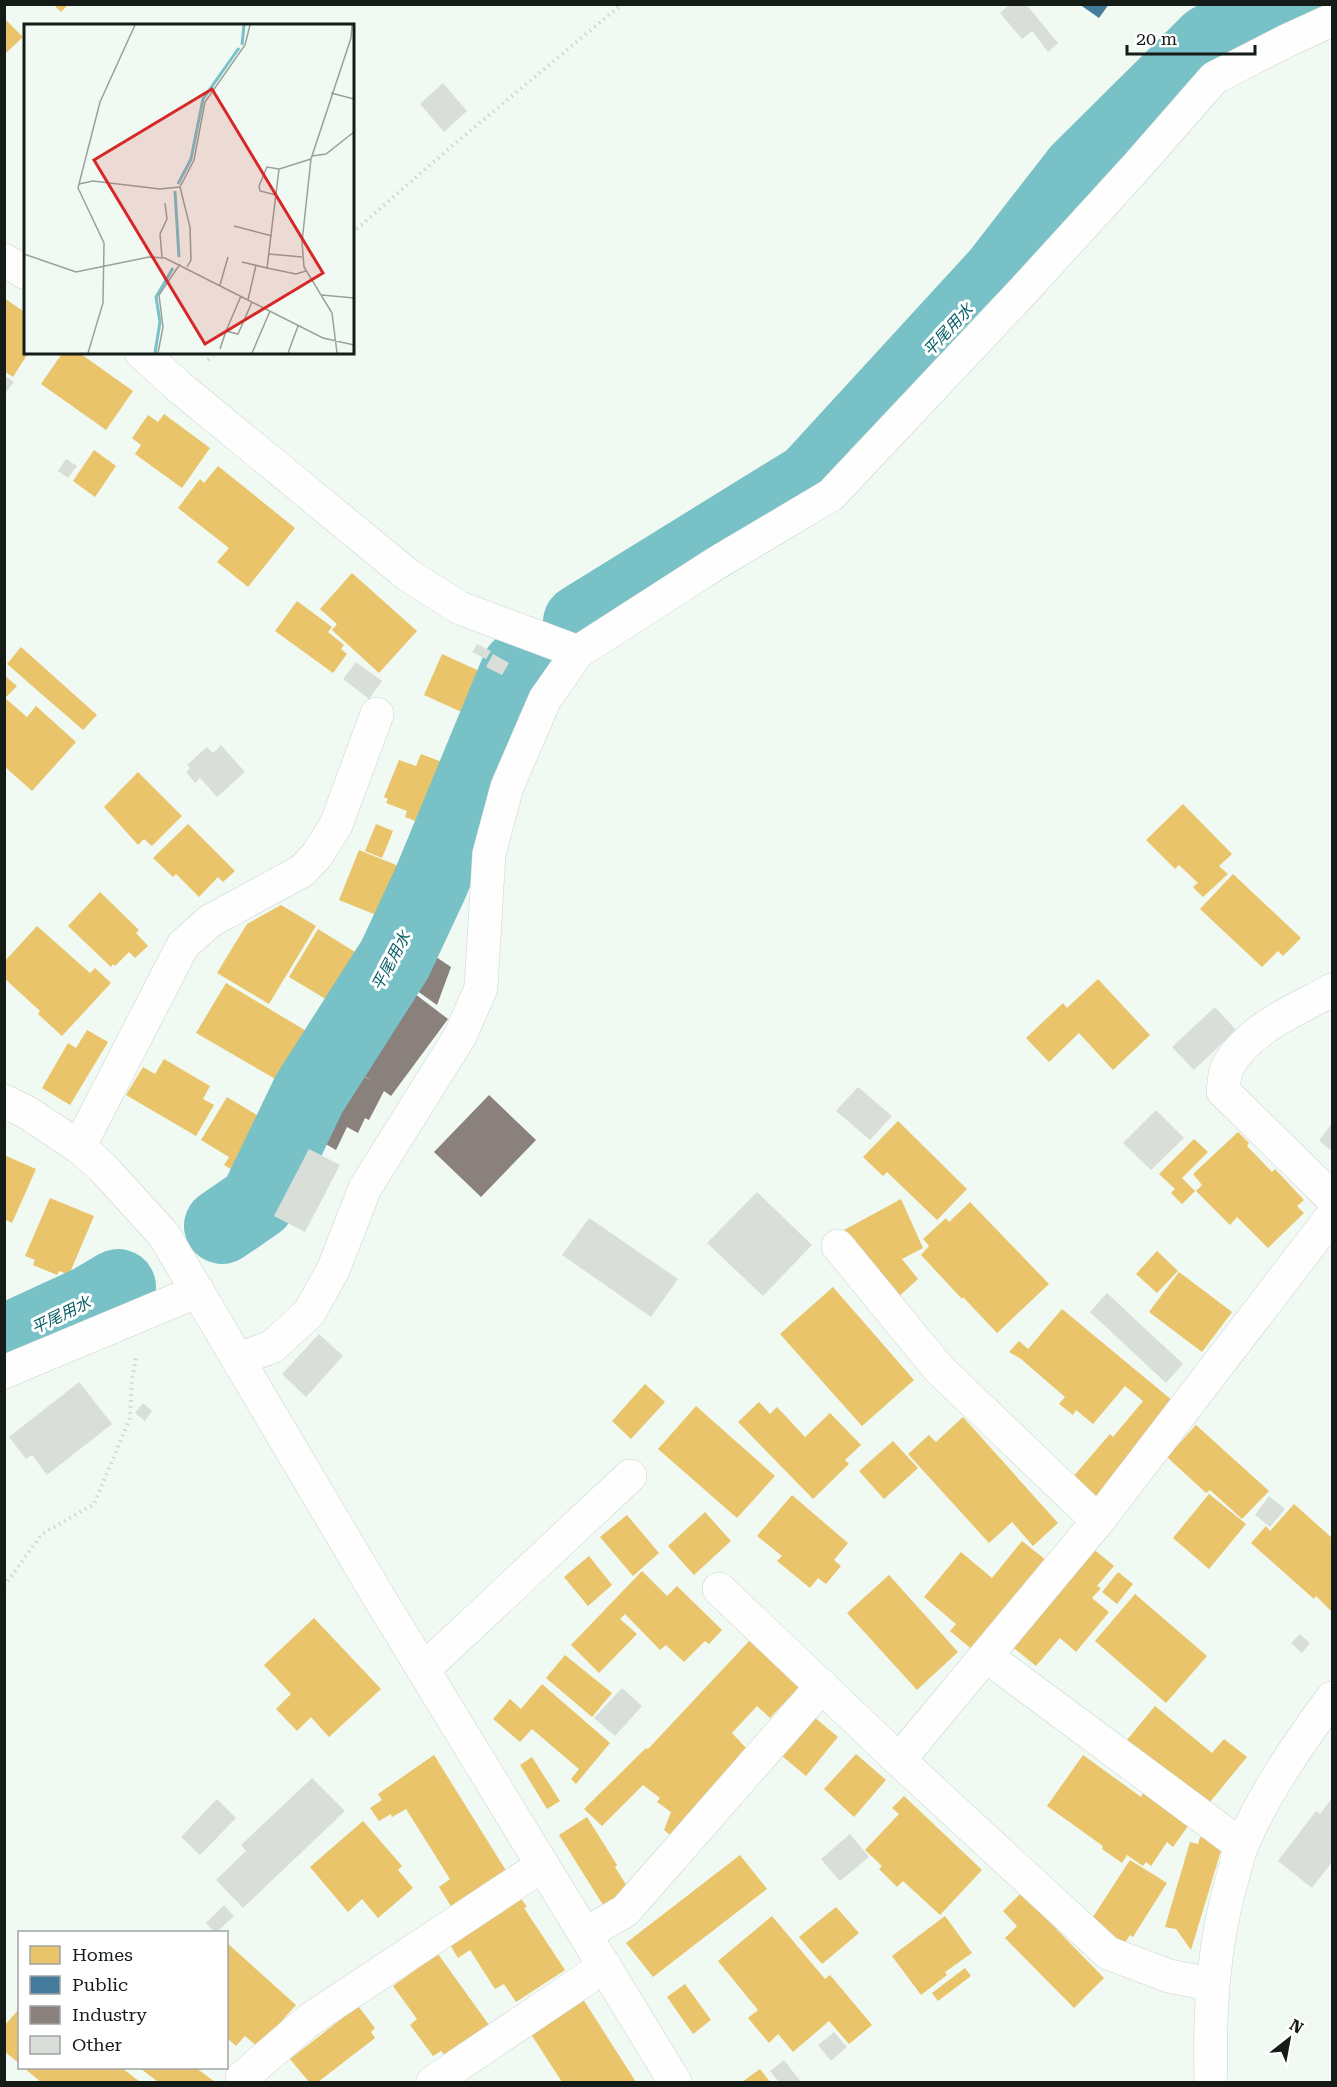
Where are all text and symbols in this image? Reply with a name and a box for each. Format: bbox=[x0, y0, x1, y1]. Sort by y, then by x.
scale bar bbox=[1127, 18, 1254, 56]
inset map bbox=[24, 24, 354, 354]
text: 20 m bbox=[1136, 28, 1177, 49]
water label: 平尾用水 bbox=[919, 299, 978, 360]
water label: 平尾用水 bbox=[368, 927, 415, 994]
water label: 平尾用水 bbox=[28, 1292, 96, 1338]
legend bbox=[18, 1931, 228, 2069]
text: Homes bbox=[72, 1944, 133, 1965]
text: Public bbox=[72, 1974, 128, 1995]
text: Industry bbox=[72, 2004, 147, 2025]
north arrow bbox=[1259, 2009, 1319, 2069]
text: N bbox=[1286, 2015, 1307, 2038]
text: Other bbox=[72, 2034, 122, 2055]

